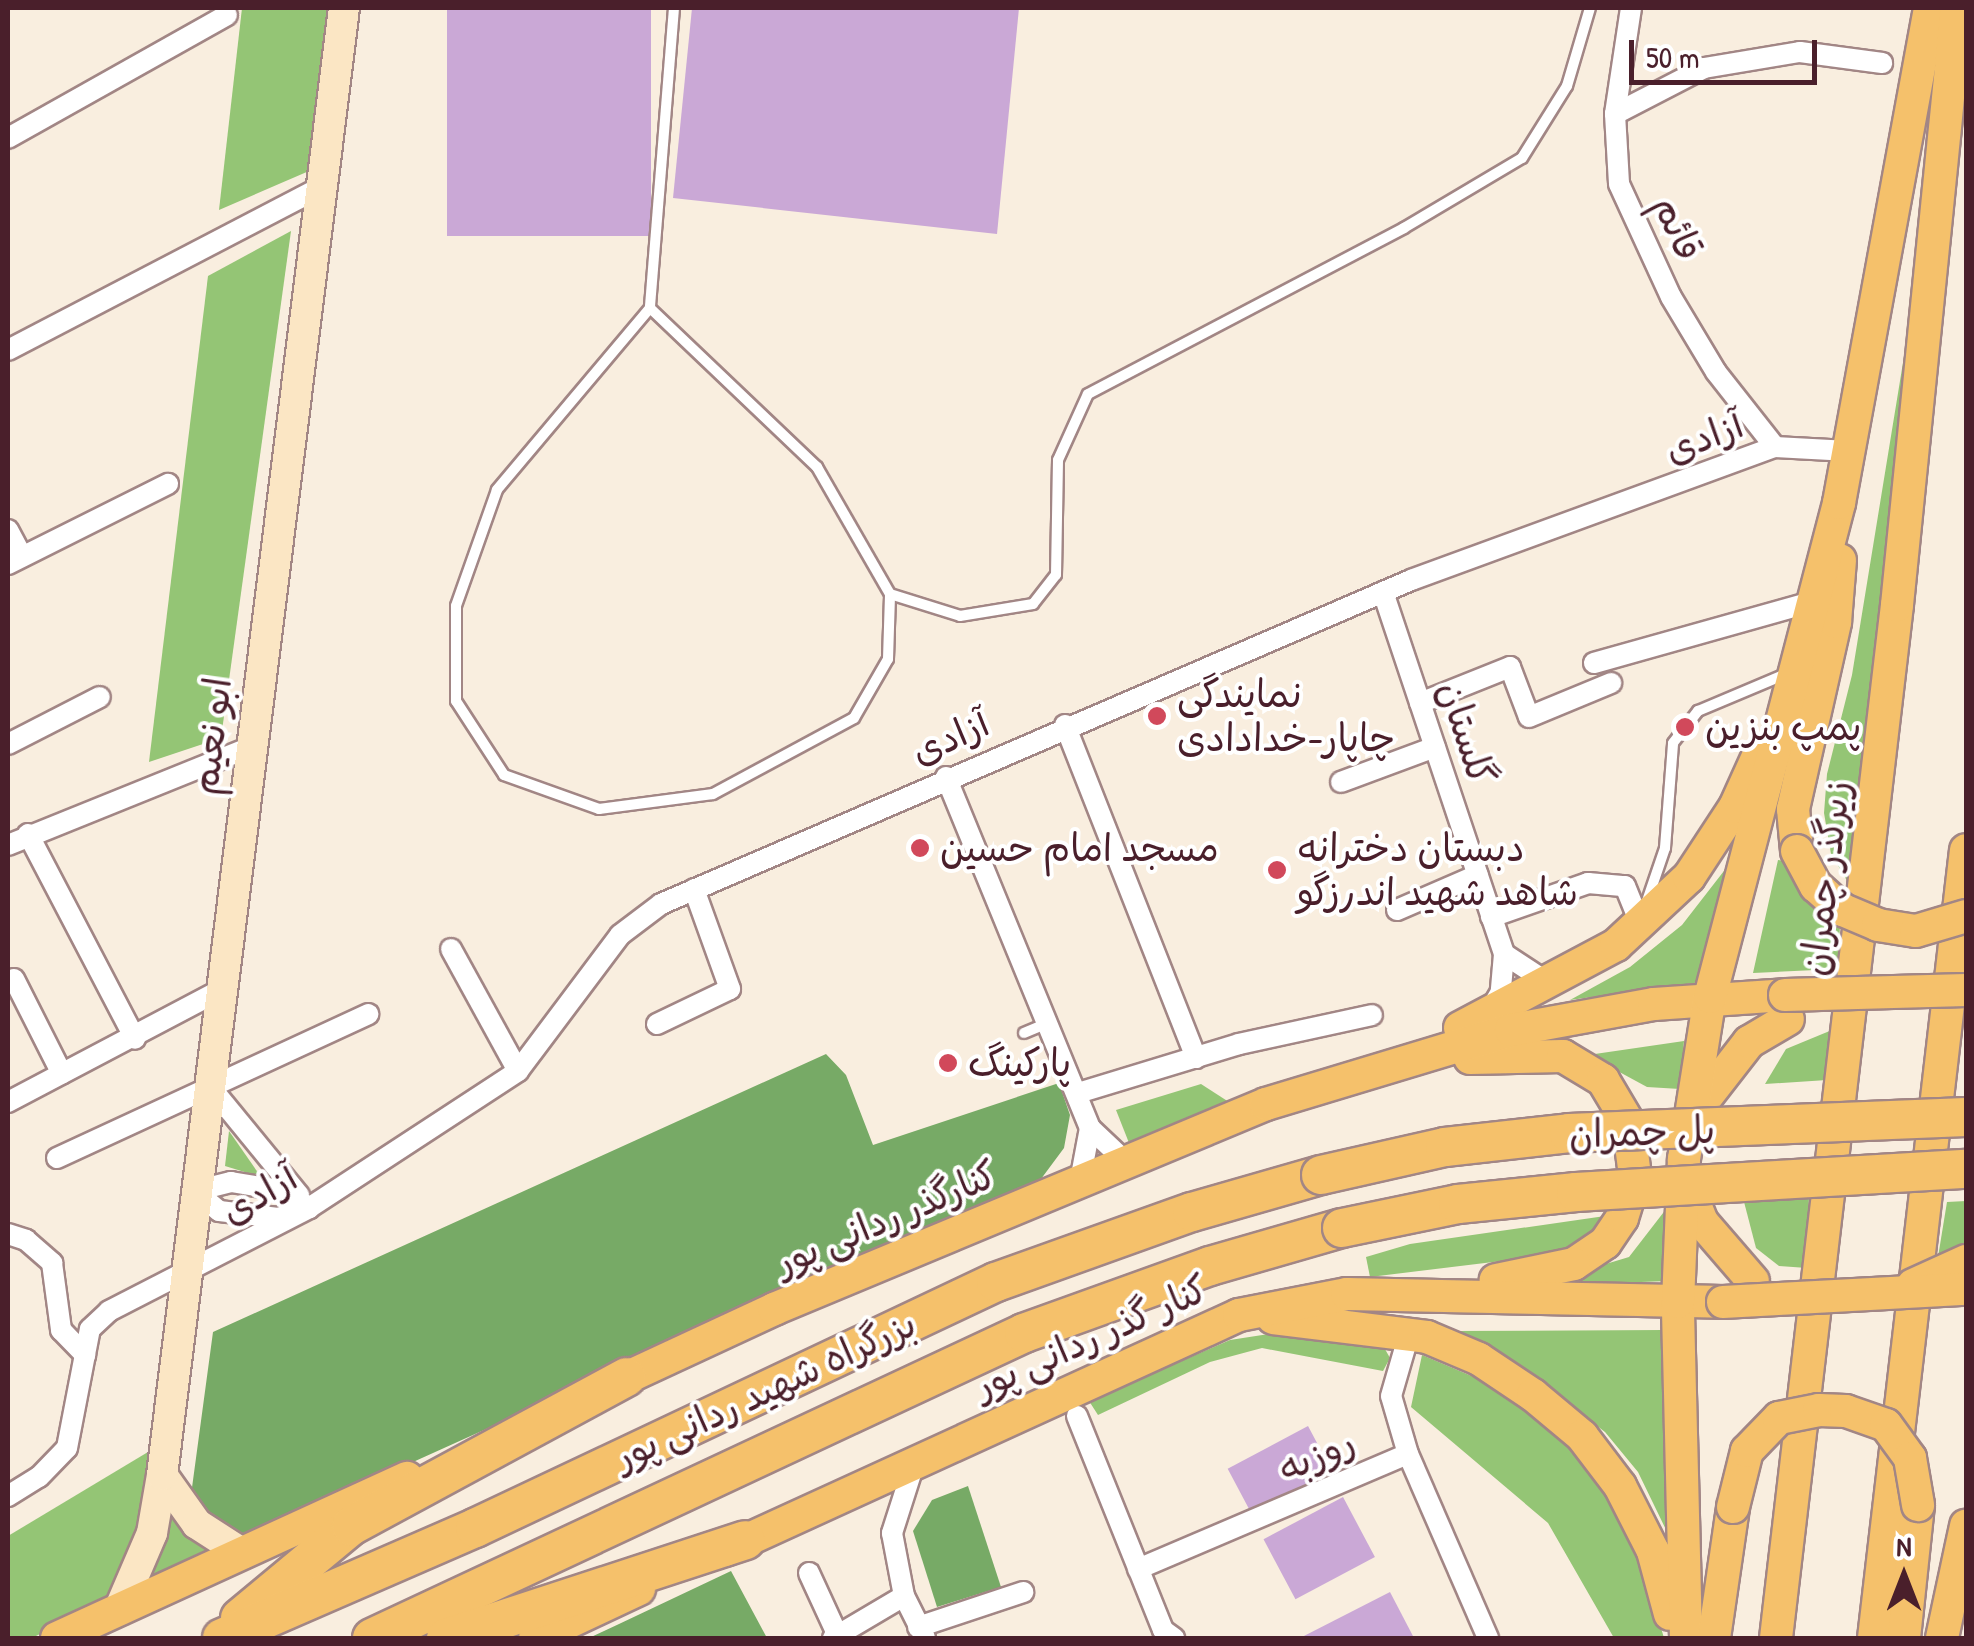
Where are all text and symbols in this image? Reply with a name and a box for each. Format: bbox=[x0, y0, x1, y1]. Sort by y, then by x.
scale bar bbox=[1634, 20, 1822, 82]
text: 50 m bbox=[1646, 37, 1699, 77]
street label: قائم bbox=[1643, 188, 1713, 268]
street label: آزادی bbox=[1658, 401, 1750, 473]
place label: نمایندگی چاپار-خدادادی bbox=[1177, 671, 1395, 761]
street label: ابو نعیم bbox=[181, 675, 241, 797]
street label: گلستان bbox=[1429, 675, 1505, 791]
street label: آزادی bbox=[904, 700, 996, 774]
place label: پمپ بنزین bbox=[1705, 704, 1861, 750]
marker: نمایندگی چاپار-خدادادی bbox=[1146, 705, 1168, 727]
marker: پمپ بنزین bbox=[1674, 716, 1696, 738]
street label: زیرگذر چمران bbox=[1790, 778, 1860, 978]
place label: مسجد امام حسین bbox=[940, 825, 1219, 871]
place label: دبستان دخترانه شاهد شهید اندرزگو bbox=[1297, 825, 1578, 914]
marker: مسجد امام حسین bbox=[909, 837, 931, 859]
marker: دبستان دخترانه شاهد شهید اندرزگو bbox=[1266, 859, 1288, 881]
place label: پارکینگ bbox=[968, 1040, 1071, 1086]
marker: پارکینگ bbox=[937, 1052, 959, 1074]
street label: پل چمران bbox=[1568, 1107, 1716, 1157]
street label: کنارگذر ردانی پور bbox=[768, 1151, 1004, 1285]
street label: آزادی bbox=[213, 1154, 305, 1234]
street label: کنار گذر ردانی پور bbox=[967, 1265, 1215, 1409]
street label: بزرگراه شهید ردانی پور bbox=[607, 1300, 923, 1480]
street label: روزبه bbox=[1270, 1418, 1362, 1492]
north arrow bbox=[1854, 1526, 1954, 1626]
text: N bbox=[1897, 1527, 1911, 1565]

